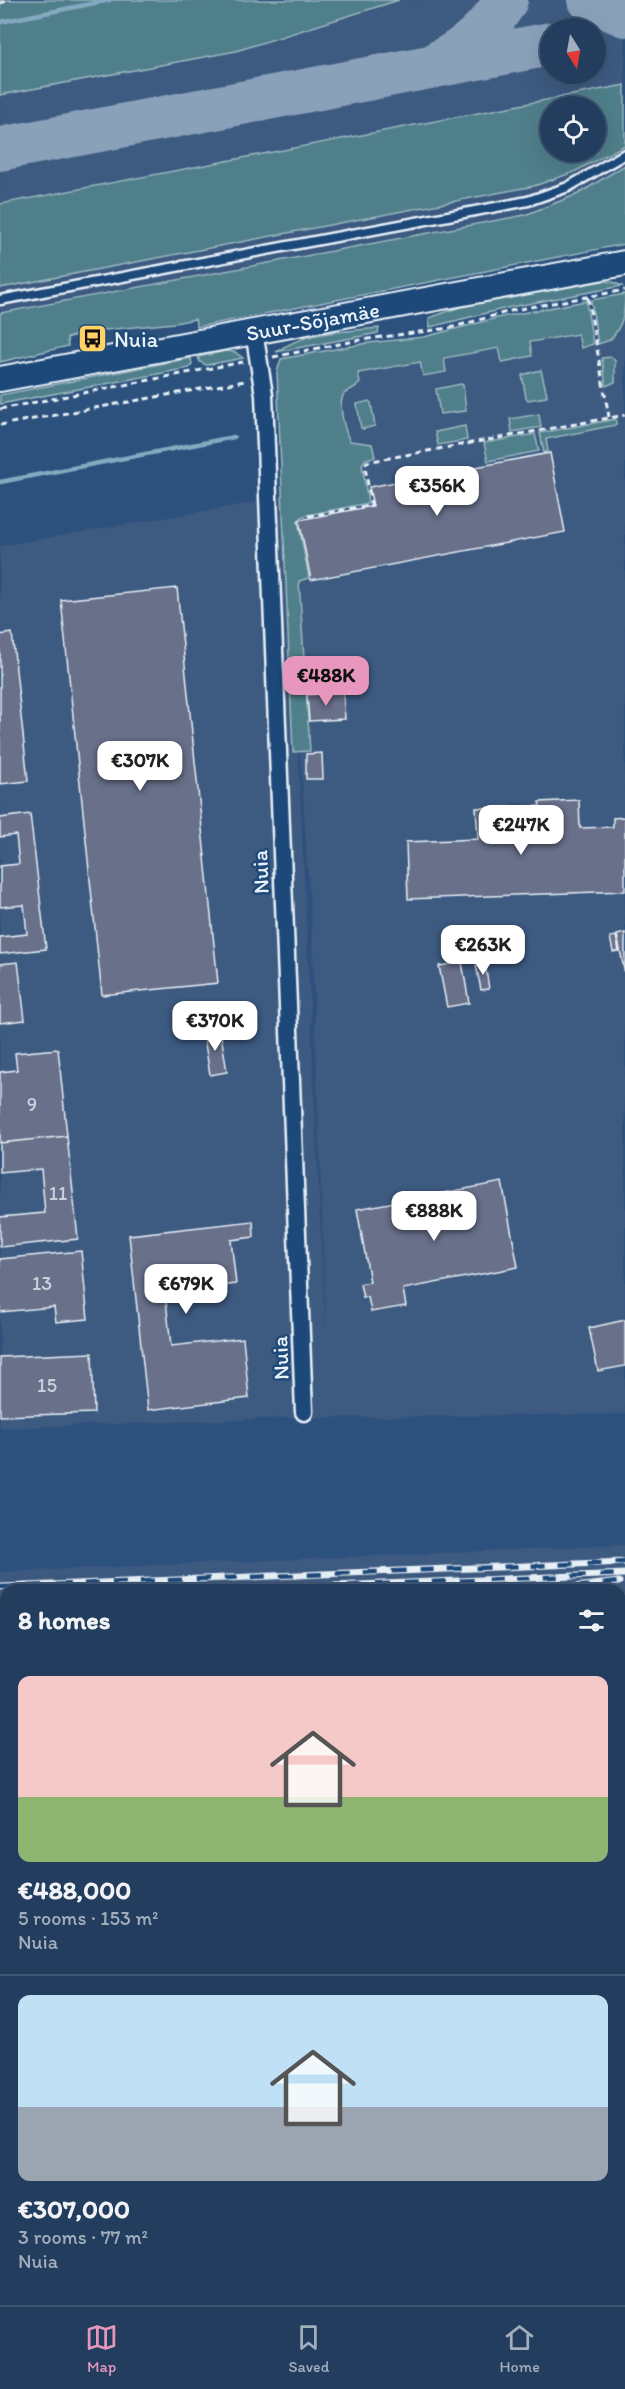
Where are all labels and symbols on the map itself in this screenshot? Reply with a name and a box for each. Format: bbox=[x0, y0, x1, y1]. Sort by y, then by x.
north arrow bbox=[540, 18, 606, 84]
street label: Suur-Sõjamäe bbox=[244, 296, 382, 347]
bus stop icon: Nuia bbox=[77, 323, 109, 355]
place label: Nuia bbox=[114, 326, 159, 353]
pin: €356K bbox=[395, 466, 479, 517]
pin: €488K bbox=[284, 656, 368, 707]
pin: €307K bbox=[98, 741, 182, 792]
pin: €247K bbox=[479, 805, 563, 856]
street label: Nuia bbox=[246, 849, 275, 894]
pin: €263K bbox=[441, 925, 525, 976]
pin: €370K bbox=[173, 1001, 257, 1052]
house number: 9 bbox=[27, 1092, 37, 1116]
house number: 11 bbox=[49, 1181, 67, 1205]
pin: €888K bbox=[392, 1191, 476, 1242]
pin: €679K bbox=[144, 1264, 228, 1315]
house number: 13 bbox=[32, 1271, 52, 1295]
street label: Nuia bbox=[266, 1335, 295, 1380]
house number: 15 bbox=[37, 1373, 57, 1397]

